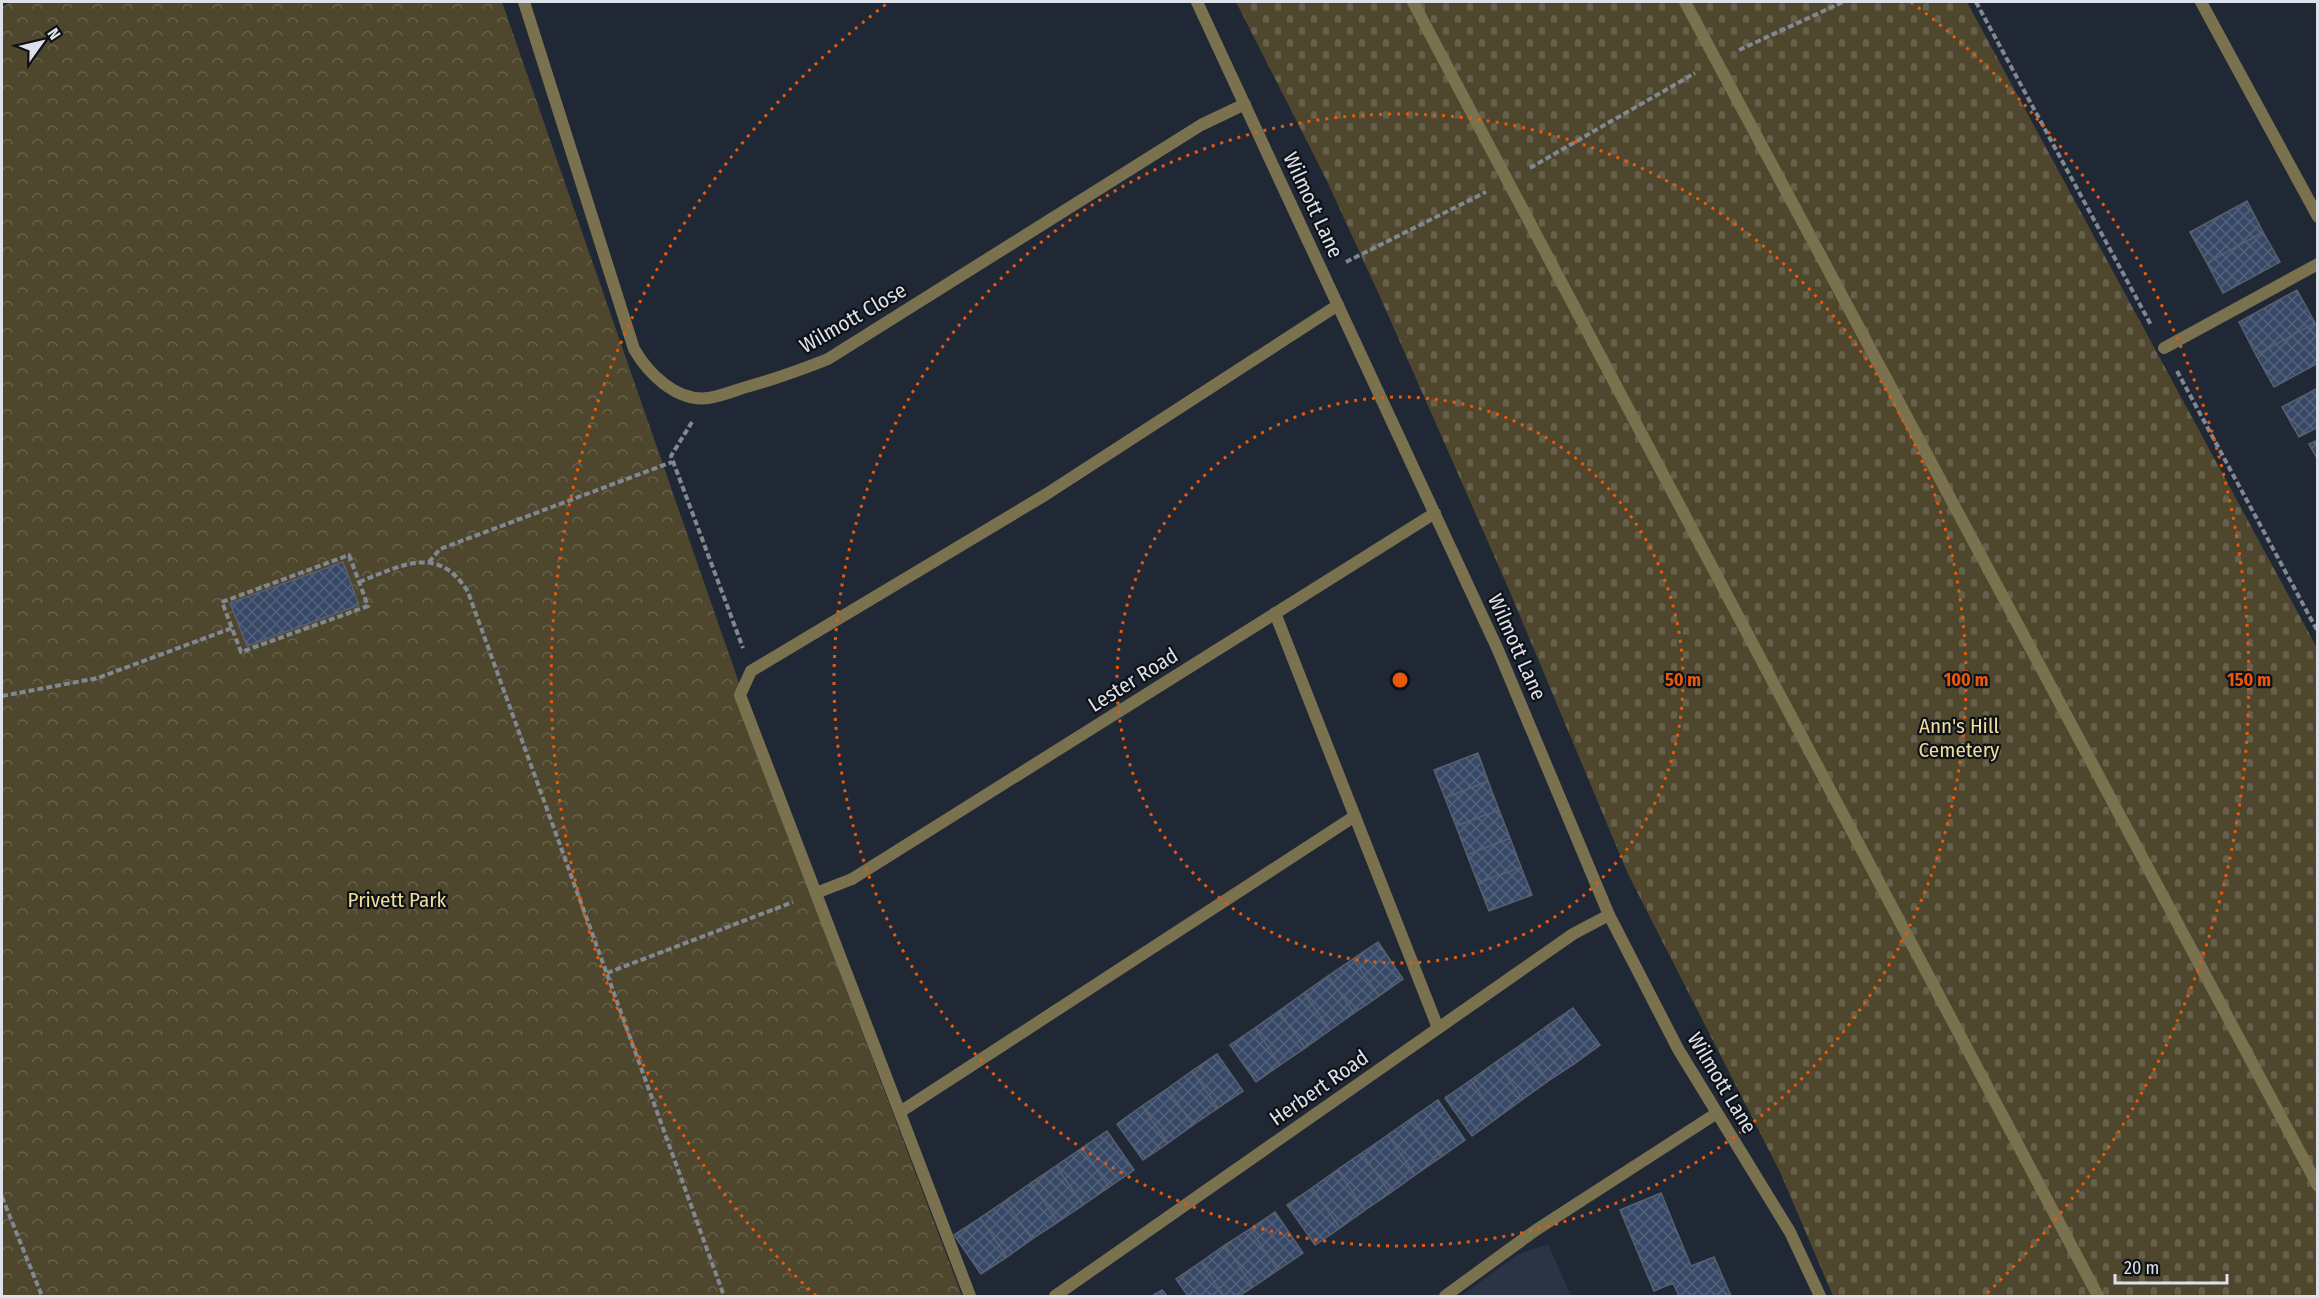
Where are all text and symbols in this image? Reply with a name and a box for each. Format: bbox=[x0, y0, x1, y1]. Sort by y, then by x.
north arrow bbox=[12, 12, 72, 72]
text: N bbox=[43, 25, 65, 43]
street label: Wilmott Lane bbox=[1277, 148, 1349, 262]
street label: Wilmott Close bbox=[795, 277, 911, 359]
street label: Wilmott Lane bbox=[1482, 590, 1552, 704]
street label: Lester Road bbox=[1083, 642, 1183, 718]
text: 50 m bbox=[1665, 669, 1701, 691]
text: 100 m bbox=[1944, 669, 1988, 691]
text: 150 m bbox=[2227, 669, 2271, 691]
centre of rings bbox=[1390, 670, 1410, 690]
park label: Ann's Hill Cemetery bbox=[1919, 713, 2000, 763]
park label: Privett Park bbox=[348, 887, 447, 913]
street label: Wilmott Lane bbox=[1682, 1028, 1762, 1138]
street label: Herbert Road bbox=[1265, 1044, 1373, 1132]
scale bar bbox=[2115, 1247, 2228, 1285]
text: 20 m bbox=[2124, 1257, 2159, 1279]

